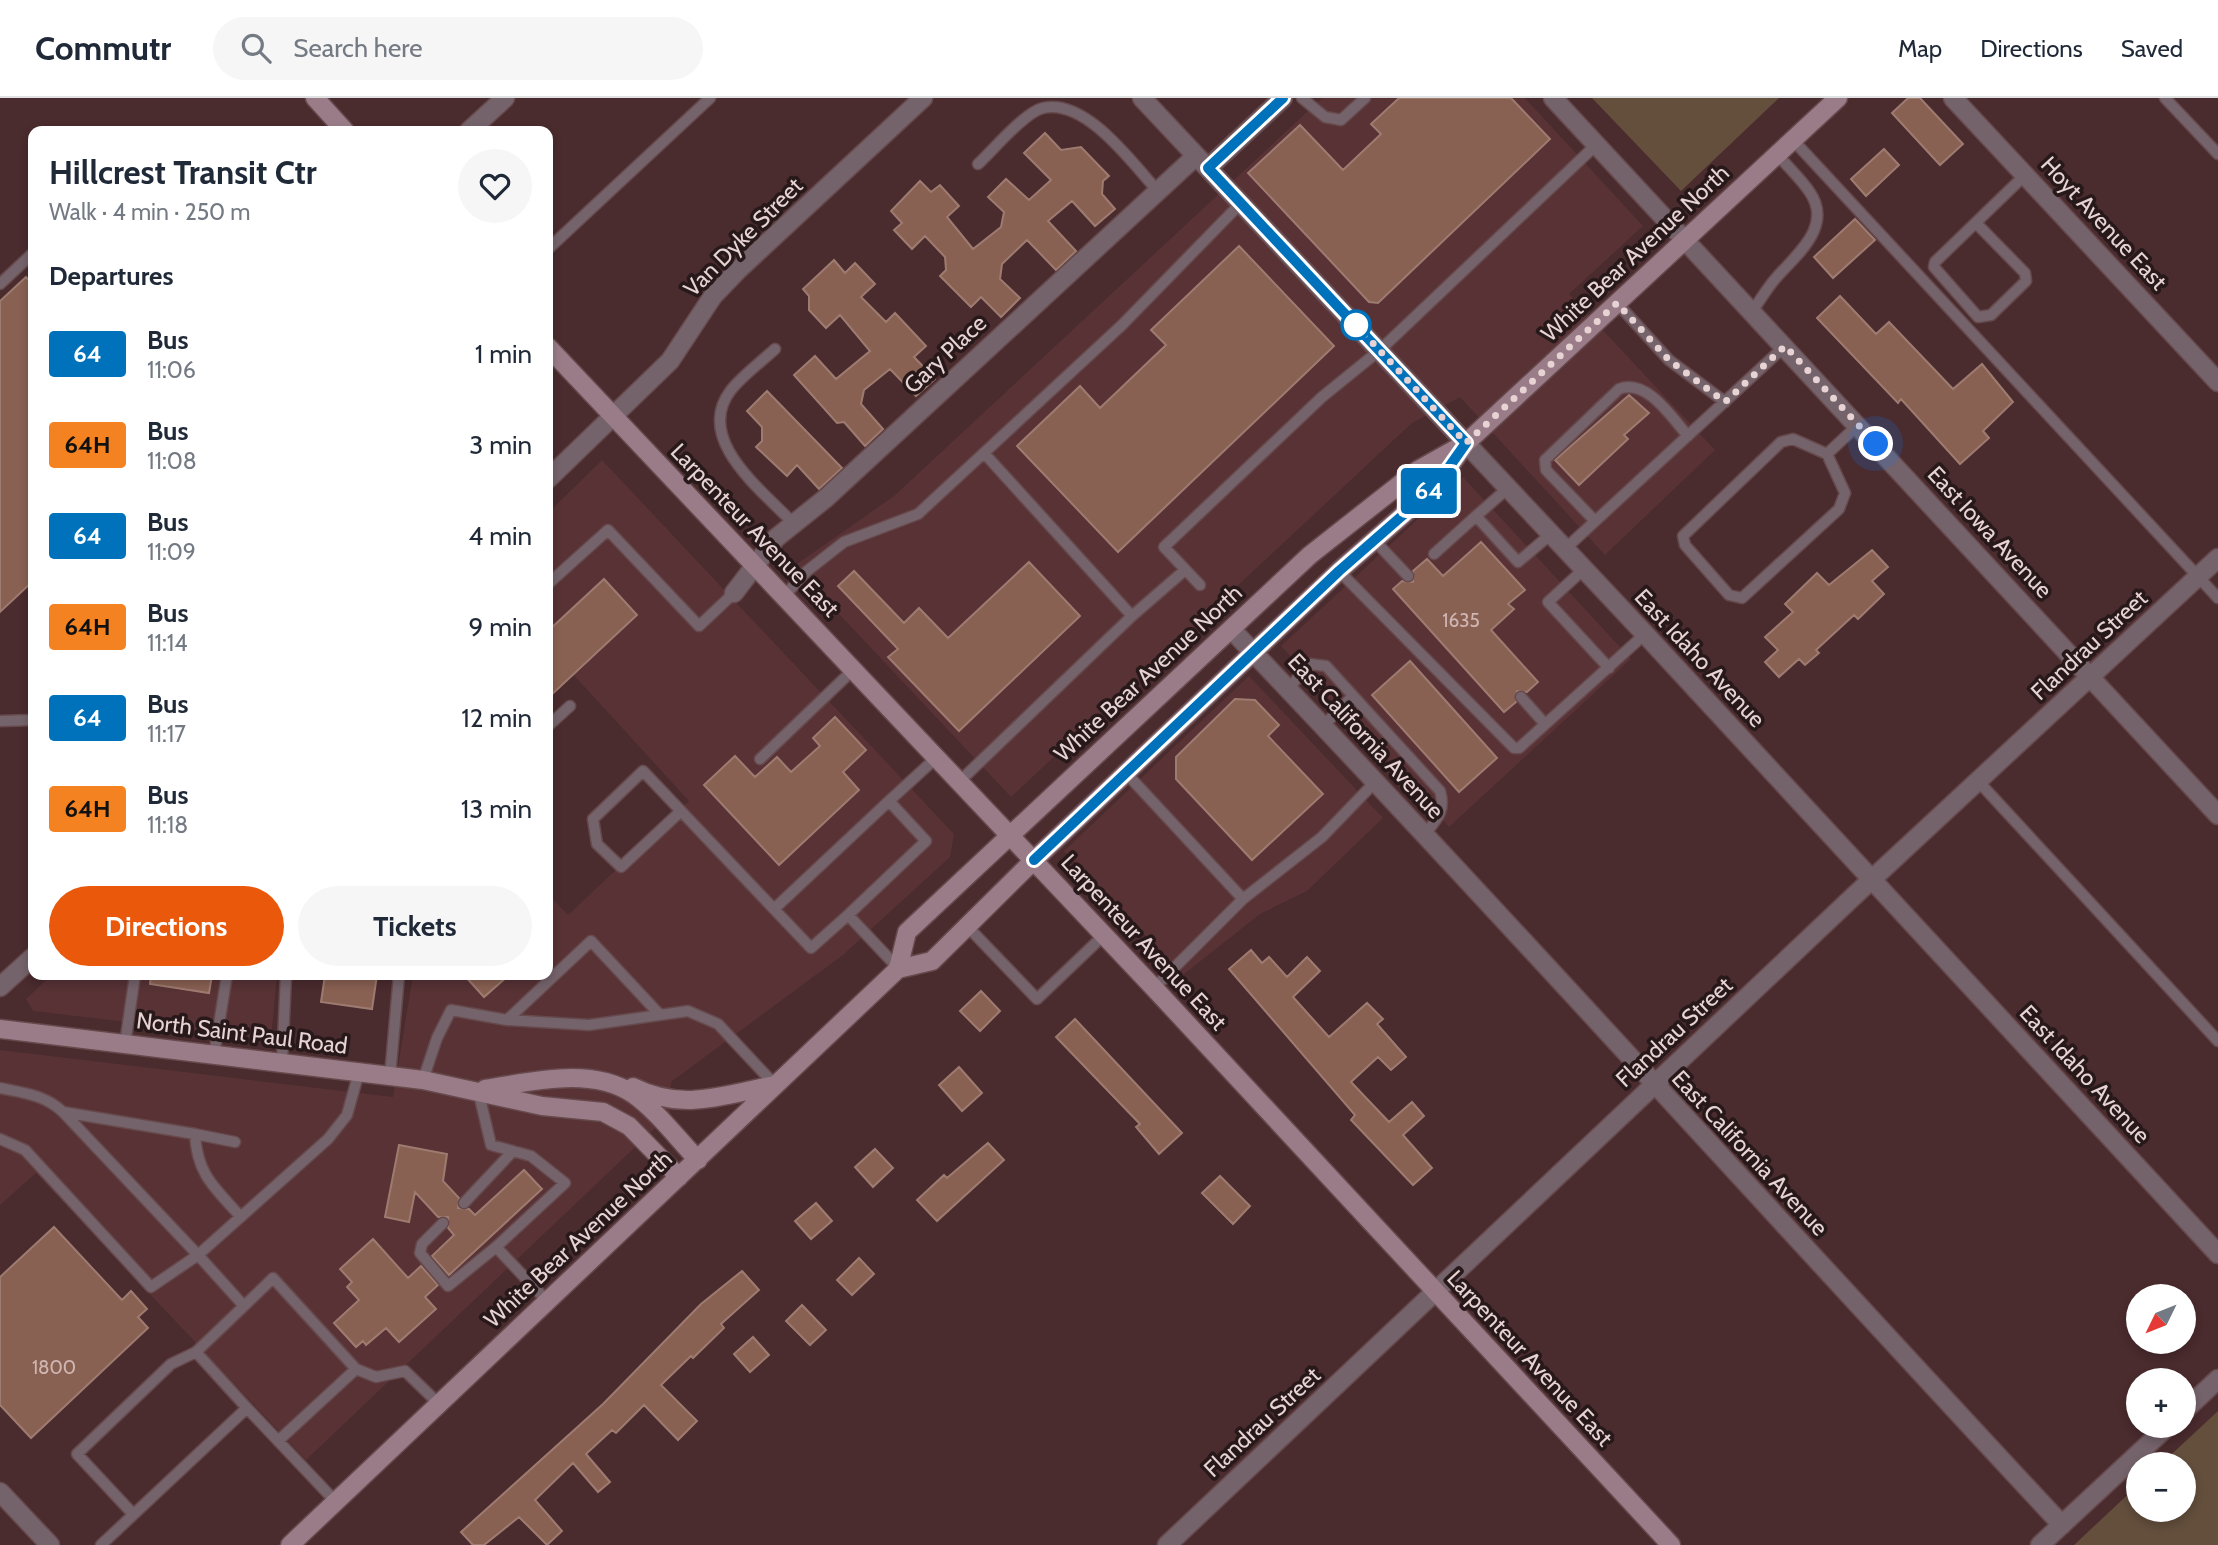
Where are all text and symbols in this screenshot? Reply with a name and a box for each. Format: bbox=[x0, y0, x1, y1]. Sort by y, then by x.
search box bbox=[213, 17, 703, 80]
text: Commutr bbox=[35, 28, 171, 68]
icon: search bbox=[237, 29, 275, 67]
text: Search here bbox=[293, 32, 422, 64]
text: Map bbox=[1898, 34, 1942, 63]
text: Directions bbox=[1980, 34, 2083, 63]
text: Saved bbox=[2121, 34, 2183, 63]
button: heart bbox=[458, 149, 532, 223]
street label: Hoyt Avenue East bbox=[2035, 151, 2173, 296]
text: Hillcrest Transit Ctr bbox=[49, 152, 317, 192]
street label: White Bear Avenue North bbox=[1535, 159, 1735, 347]
street label: Van Dyke Street bbox=[678, 172, 808, 302]
text: Walk · 4 min · 250 m bbox=[49, 198, 251, 226]
text: Departures bbox=[49, 260, 173, 292]
street label: Gary Place bbox=[898, 309, 992, 399]
unlabelled marker bbox=[1341, 310, 1371, 340]
text: Bus bbox=[147, 324, 188, 356]
text: 1 min bbox=[475, 338, 532, 370]
text: 64 bbox=[73, 339, 102, 368]
text: 11:06 bbox=[147, 356, 196, 384]
text: Bus bbox=[147, 415, 188, 447]
your location bbox=[1858, 426, 1893, 461]
text: 3 min bbox=[469, 429, 532, 461]
text: 64H bbox=[65, 430, 110, 459]
street label: Larpenteur Avenue East bbox=[665, 437, 845, 623]
text: 11:08 bbox=[147, 447, 197, 475]
street label: East Iowa Avenue bbox=[1922, 460, 2058, 604]
line badge: 64 bbox=[1398, 468, 1460, 514]
text: 64 bbox=[1415, 476, 1443, 505]
text: Bus bbox=[147, 506, 188, 538]
text: 4 min bbox=[468, 520, 532, 552]
text: 64 bbox=[73, 521, 102, 550]
text: 11:09 bbox=[147, 538, 196, 566]
street label: White Bear Avenue North bbox=[1048, 579, 1248, 767]
street label: East Idaho Avenue bbox=[1629, 583, 1771, 733]
street label: Flandrau Street bbox=[2025, 584, 2153, 706]
text: Bus bbox=[147, 597, 188, 629]
house number: 1635 bbox=[1442, 609, 1480, 632]
text: 9 min bbox=[469, 611, 532, 643]
text: 64H bbox=[65, 612, 110, 641]
text: 11:14 bbox=[147, 629, 188, 657]
street label: East California Avenue bbox=[1282, 647, 1450, 825]
text: Bus bbox=[147, 688, 188, 720]
text: 12 min bbox=[461, 702, 532, 734]
text: 64 bbox=[73, 703, 102, 732]
text: 11:17 bbox=[147, 720, 186, 748]
text: Bus bbox=[147, 779, 188, 811]
text: 13 min bbox=[461, 793, 532, 825]
text: 64H bbox=[65, 794, 110, 823]
text: 11:18 bbox=[147, 811, 188, 839]
street label: Larpenteur Avenue East bbox=[1055, 848, 1233, 1036]
button: Directions bbox=[49, 886, 284, 966]
button: Tickets bbox=[298, 886, 532, 966]
street label: Flandrau Street bbox=[1610, 971, 1738, 1093]
street label: East Idaho Avenue bbox=[2014, 999, 2156, 1149]
street label: North Saint Paul Road bbox=[135, 1006, 349, 1060]
street label: East California Avenue bbox=[1666, 1064, 1834, 1242]
street label: White Bear Avenue North bbox=[478, 1145, 678, 1333]
street label: Larpenteur Avenue East bbox=[1441, 1264, 1619, 1452]
north arrow bbox=[2126, 1284, 2196, 1354]
map controls bbox=[2126, 1284, 2196, 1522]
house number: 1800 bbox=[32, 1356, 76, 1379]
street label: Flandrau Street bbox=[1198, 1361, 1326, 1483]
button: + bbox=[2126, 1368, 2196, 1438]
button: − bbox=[2126, 1452, 2196, 1522]

